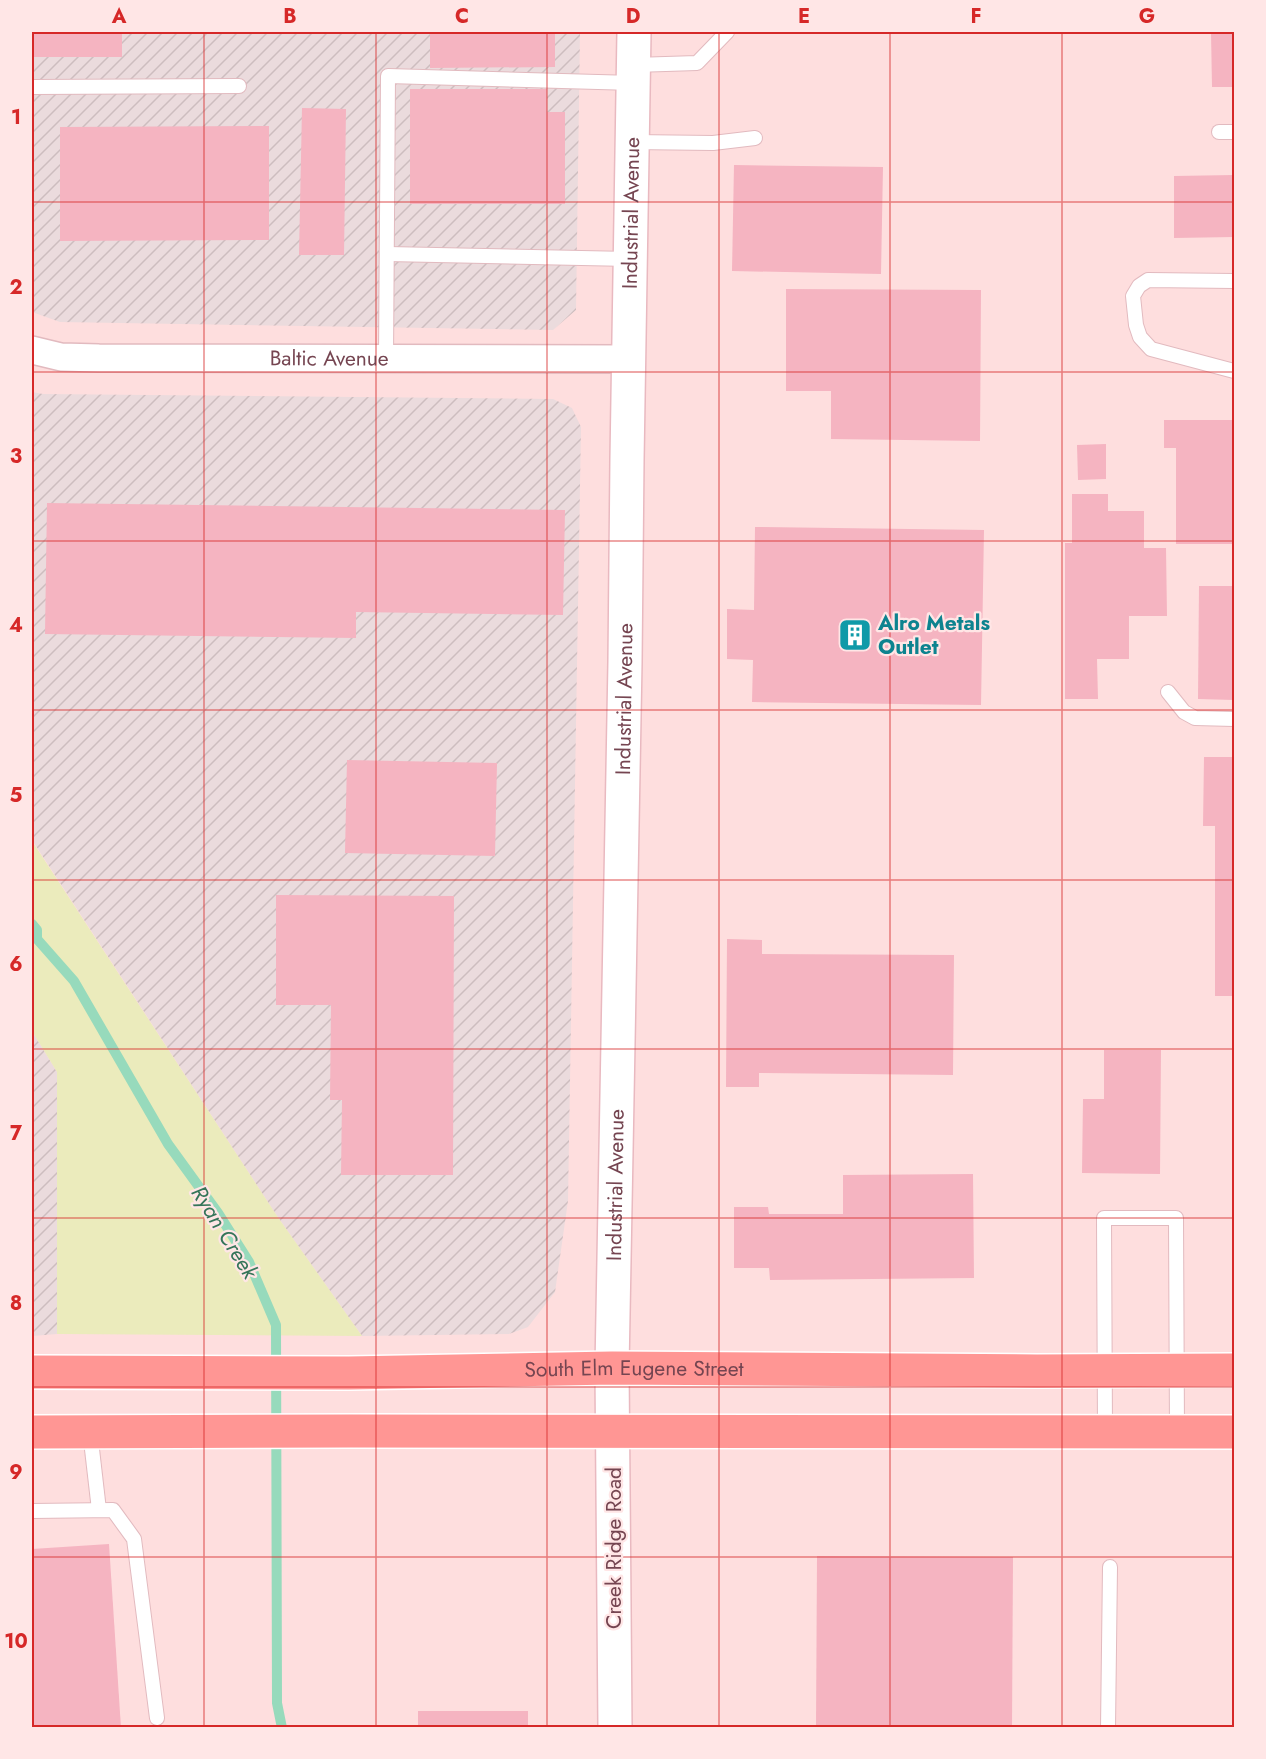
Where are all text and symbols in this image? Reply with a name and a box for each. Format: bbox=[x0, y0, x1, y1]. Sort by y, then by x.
text: A bbox=[111, 2, 127, 31]
text: B bbox=[283, 2, 297, 31]
text: C bbox=[455, 2, 469, 31]
text: D bbox=[626, 2, 640, 31]
text: E bbox=[798, 2, 810, 31]
text: F bbox=[970, 2, 982, 31]
text: G bbox=[1139, 2, 1155, 31]
text: 1 bbox=[11, 103, 21, 132]
street label: Industrial Avenue bbox=[615, 137, 647, 289]
text: 2 bbox=[9, 273, 23, 302]
street label: Baltic Avenue bbox=[270, 343, 389, 374]
text: 3 bbox=[10, 442, 22, 471]
place label: Alro Metals Outlet bbox=[877, 608, 991, 662]
text: 4 bbox=[9, 611, 23, 640]
building icon: Alro Metals Outlet bbox=[837, 617, 873, 653]
street label: Industrial Avenue bbox=[608, 623, 640, 775]
text: 5 bbox=[10, 781, 23, 810]
text: 6 bbox=[9, 950, 23, 979]
street label: Industrial Avenue bbox=[599, 1109, 632, 1261]
text: 7 bbox=[10, 1119, 23, 1148]
water label: Ryan Creek bbox=[184, 1179, 267, 1286]
text: 8 bbox=[10, 1289, 22, 1318]
street label: South Elm Eugene Street bbox=[524, 1353, 744, 1385]
text: 9 bbox=[9, 1458, 23, 1487]
street label: Creek Ridge Road bbox=[599, 1467, 629, 1629]
text: 10 bbox=[4, 1627, 28, 1656]

